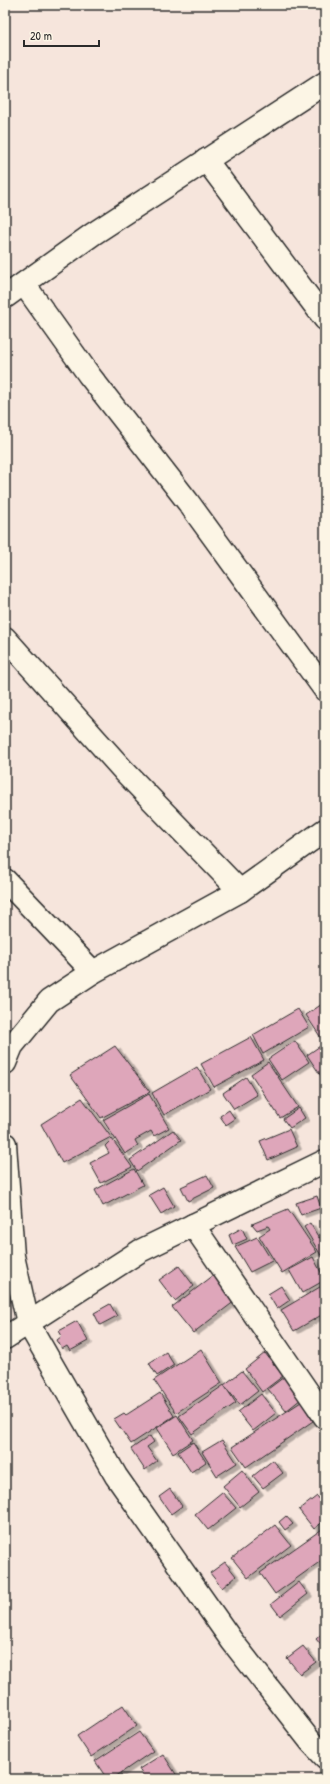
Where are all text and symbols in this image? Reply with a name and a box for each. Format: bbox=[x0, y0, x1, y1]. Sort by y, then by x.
scale bar bbox=[24, 22, 99, 48]
text: 20 m bbox=[30, 27, 52, 44]

